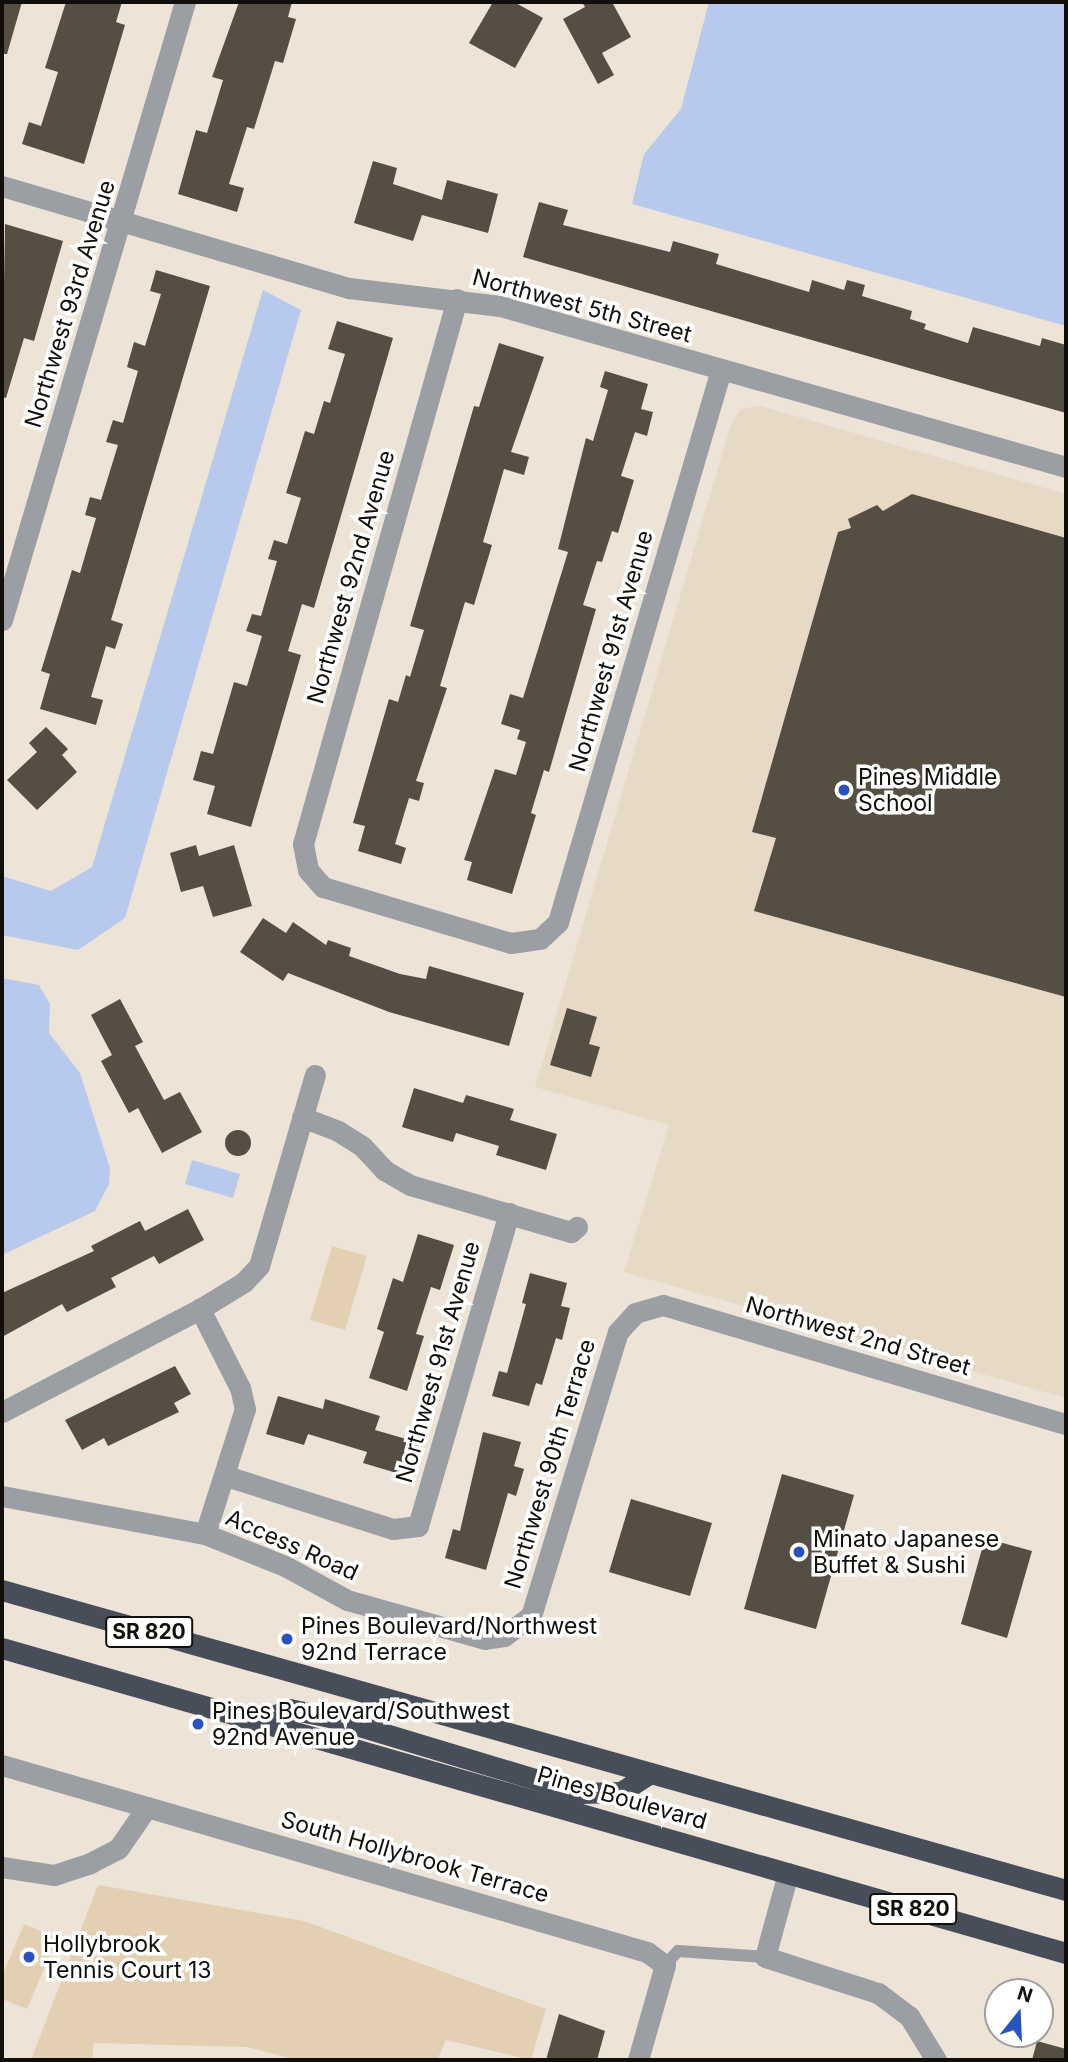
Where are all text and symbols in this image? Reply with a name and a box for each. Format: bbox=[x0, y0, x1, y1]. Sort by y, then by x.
street label: Northwest 93rd Avenue bbox=[19, 177, 121, 431]
street label: Northwest 5th Street bbox=[469, 263, 695, 349]
street label: Northwest 92nd Avenue bbox=[302, 447, 400, 707]
street label: Northwest 91st Avenue bbox=[563, 527, 659, 775]
place label: Pines Middle School bbox=[858, 763, 997, 817]
marker: Pines Middle School bbox=[836, 782, 852, 798]
street label: Northwest 91st Avenue bbox=[390, 1238, 486, 1486]
street label: Northwest 2nd Street bbox=[743, 1291, 973, 1381]
street label: Northwest 90th Terrace bbox=[499, 1336, 601, 1592]
street label: Access Road bbox=[222, 1504, 362, 1586]
place label: Minato Japanese Buffet & Sushi bbox=[813, 1525, 999, 1579]
marker: Minato Japanese Buffet & Sushi bbox=[791, 1544, 807, 1560]
place label: Pines Boulevard/Northwest 92nd Terrace bbox=[301, 1612, 597, 1666]
road number: SR 820 bbox=[104, 1614, 194, 1650]
marker: Pines Boulevard/Northwest 92nd Terrace bbox=[279, 1631, 295, 1647]
place label: Pines Boulevard/Southwest 92nd Avenue bbox=[212, 1697, 510, 1751]
marker: Pines Boulevard/Southwest 92nd Avenue bbox=[190, 1716, 206, 1732]
street label: Pines Boulevard bbox=[534, 1761, 710, 1835]
street label: South Hollybrook Terrace bbox=[278, 1805, 552, 1909]
road number: SR 820 bbox=[867, 1892, 958, 1926]
place label: Hollybrook Tennis Court 13 bbox=[43, 1930, 212, 1984]
marker: Hollybrook Tennis Court 13 bbox=[21, 1949, 37, 1965]
north arrow bbox=[984, 1978, 1054, 2048]
text: N bbox=[1015, 1981, 1035, 2008]

